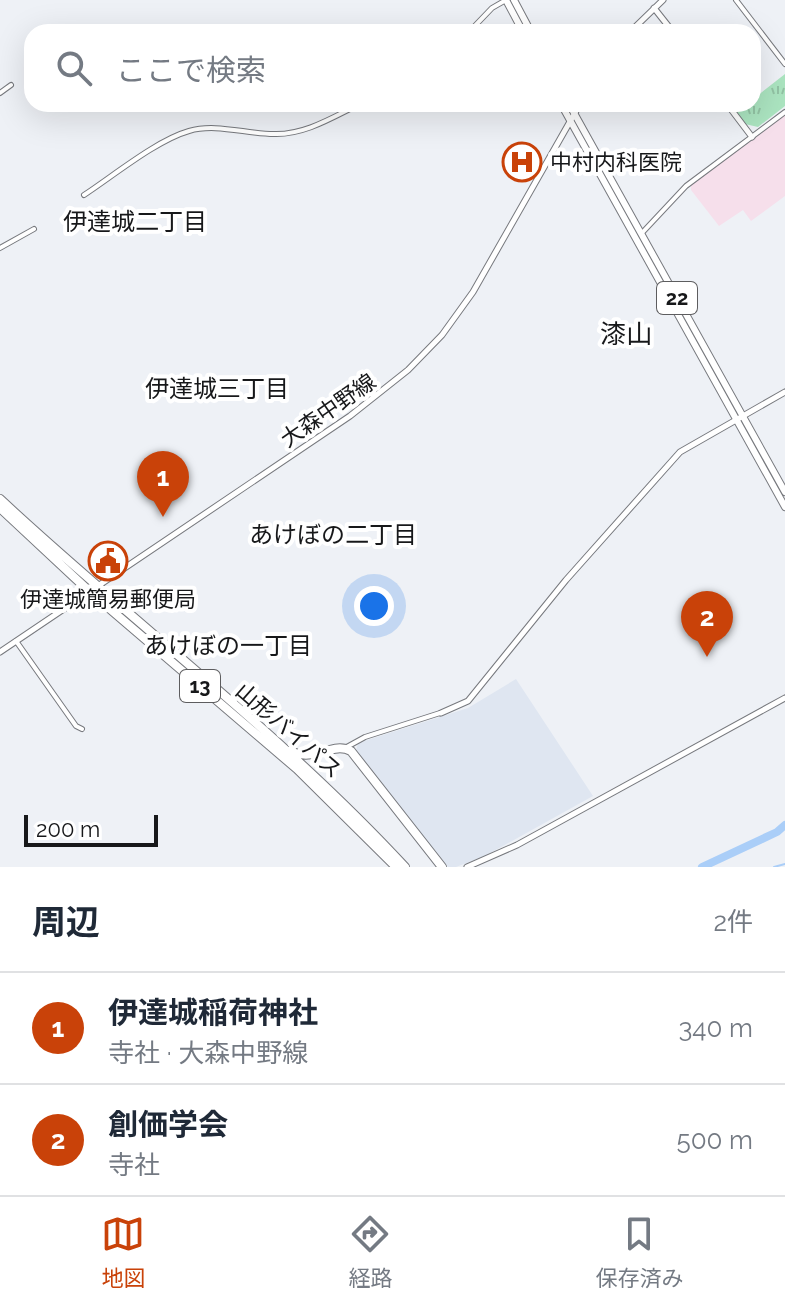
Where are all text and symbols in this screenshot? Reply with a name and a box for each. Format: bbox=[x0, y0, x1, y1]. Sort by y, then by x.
search box bbox=[24, 24, 761, 112]
icon: search bbox=[52, 46, 96, 90]
text: ここで検索 bbox=[116, 53, 266, 88]
hospital icon: 中村内科医院 bbox=[501, 141, 543, 183]
place label: 中村内科医院 bbox=[550, 149, 682, 175]
district label: 伊達城二丁目 bbox=[63, 207, 207, 236]
road number: 22 bbox=[657, 282, 697, 314]
district label: 漆山 bbox=[600, 319, 652, 349]
street label: 大森中野線 bbox=[275, 368, 381, 452]
district label: 伊達城三丁目 bbox=[145, 374, 289, 403]
pin: 1 bbox=[137, 451, 189, 517]
district label: あけぼの二丁目 bbox=[249, 520, 417, 549]
public building icon: 伊達城簡易郵便局 bbox=[87, 540, 129, 582]
place label: 伊達城簡易郵便局 bbox=[20, 586, 196, 612]
your location bbox=[354, 586, 394, 626]
pin: 2 bbox=[681, 591, 733, 657]
district label: あけぼの一丁目 bbox=[144, 631, 312, 660]
road number: 13 bbox=[180, 670, 220, 702]
street label: 山形バイパス bbox=[231, 677, 347, 783]
scale bar bbox=[24, 811, 158, 847]
text: 200 m bbox=[36, 816, 100, 842]
text: 周辺 bbox=[32, 902, 100, 942]
text: 2件 bbox=[713, 907, 753, 937]
text: 伊達城稲荷神社 bbox=[108, 995, 318, 1030]
text: 1 bbox=[52, 1013, 64, 1043]
text: 340 m bbox=[678, 1013, 753, 1043]
text: 寺社 · 大森中野線 bbox=[108, 1038, 308, 1068]
text: 創価学会 bbox=[108, 1107, 228, 1142]
text: 2 bbox=[51, 1125, 65, 1155]
text: 500 m bbox=[676, 1125, 753, 1155]
text: 寺社 bbox=[108, 1150, 160, 1180]
tab: 地図 bbox=[101, 1212, 146, 1292]
tab: 経路 bbox=[348, 1212, 393, 1292]
tab: 保存済み bbox=[595, 1212, 684, 1292]

